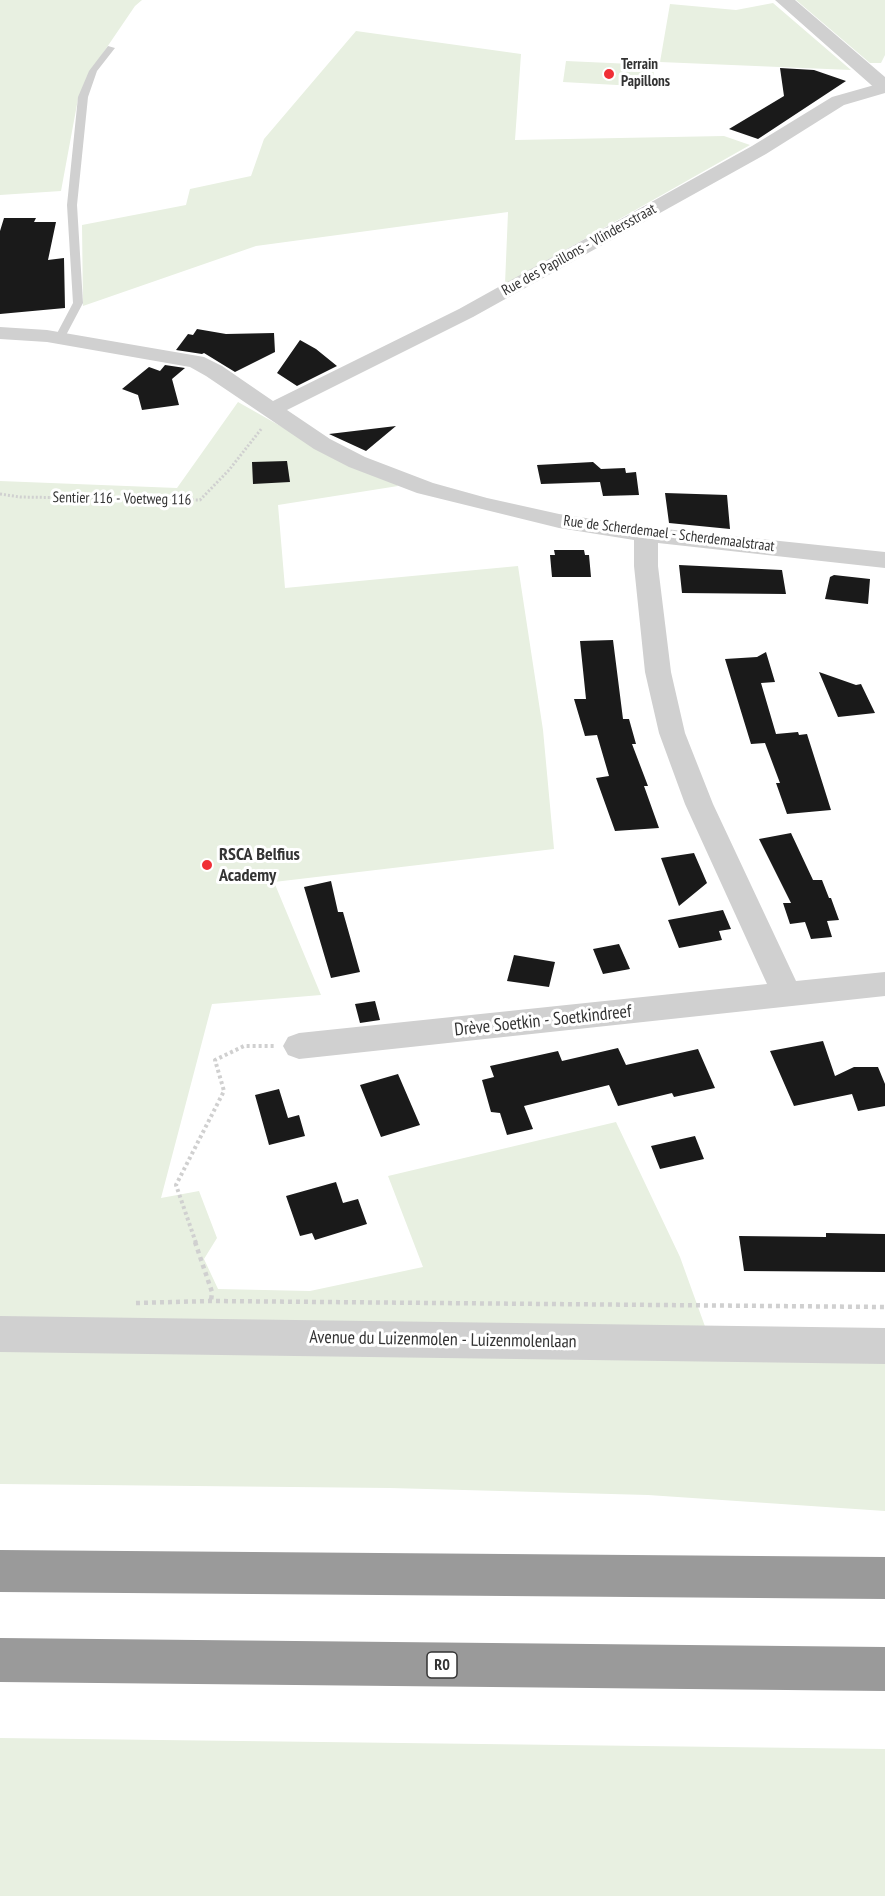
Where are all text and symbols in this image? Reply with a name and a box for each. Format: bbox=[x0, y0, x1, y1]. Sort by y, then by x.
place label: Terrain Papillons bbox=[621, 56, 670, 91]
marker: Terrain Papillons bbox=[602, 67, 616, 81]
street label: Rue des Papillons - Vlindersstraat bbox=[499, 200, 659, 300]
street label: Sentier 116 - Voetweg 116 bbox=[52, 489, 192, 509]
street label: Rue de Scherdemael - Scherdemaalstraat bbox=[562, 512, 776, 556]
place label: RSCA Belfius Academy bbox=[219, 844, 300, 886]
marker: RSCA Belfius Academy bbox=[200, 858, 214, 872]
street label: Drève Soetkin - Soetkindreef bbox=[453, 1001, 633, 1041]
street label: Avenue du Luizenmolen - Luizenmolenlaan bbox=[309, 1327, 577, 1353]
road number: R0 bbox=[427, 1652, 457, 1678]

